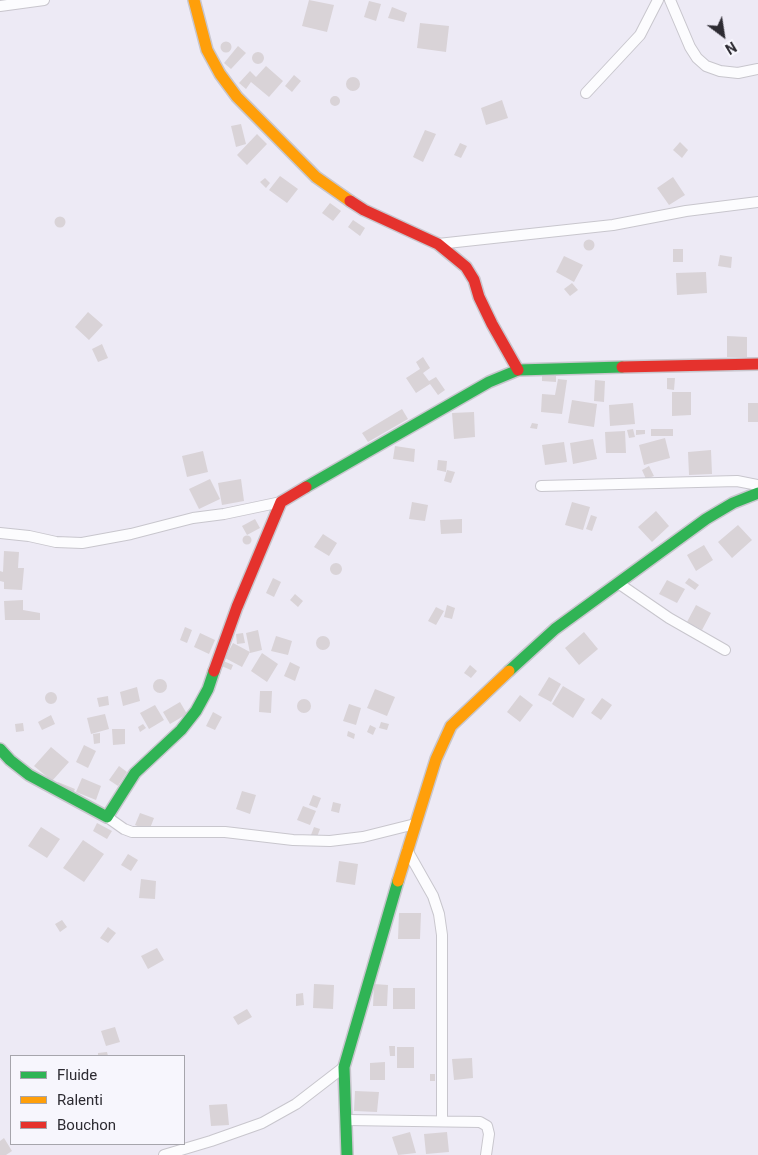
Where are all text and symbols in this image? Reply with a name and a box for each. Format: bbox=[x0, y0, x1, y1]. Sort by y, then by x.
north arrow bbox=[698, 10, 748, 60]
text: N bbox=[722, 38, 739, 57]
legend bbox=[10, 1055, 185, 1145]
text: Fluide bbox=[57, 1066, 97, 1084]
text: Ralenti bbox=[57, 1091, 103, 1109]
text: Bouchon bbox=[57, 1116, 116, 1134]

